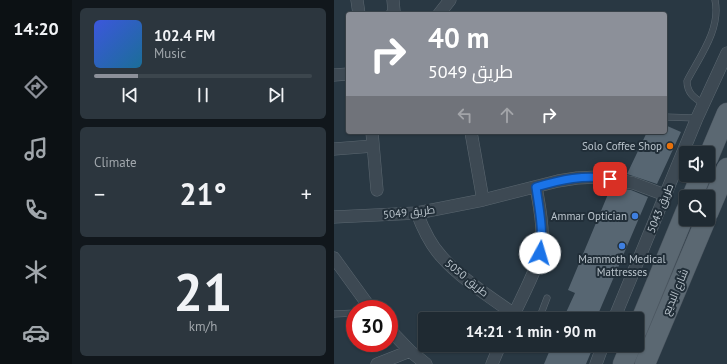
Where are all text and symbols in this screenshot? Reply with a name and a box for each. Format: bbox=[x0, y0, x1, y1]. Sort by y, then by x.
text: 14:20 bbox=[13, 17, 59, 40]
text: 40 m bbox=[428, 19, 489, 56]
text: 102.4 FM bbox=[154, 26, 215, 45]
icon: right bbox=[362, 28, 414, 80]
text: Music bbox=[154, 45, 186, 62]
text: طريق 5049 bbox=[428, 60, 513, 83]
icon: directions bbox=[22, 73, 50, 101]
icon: previous bbox=[119, 84, 141, 106]
icon: pause bbox=[192, 84, 214, 106]
icon: next bbox=[265, 84, 287, 106]
icon: left bbox=[454, 104, 476, 126]
icon: ahead bbox=[496, 104, 518, 126]
icon: right bbox=[538, 104, 560, 126]
icon: music bbox=[22, 135, 50, 163]
place label: Solo Coffee Shop bbox=[582, 139, 662, 153]
marker: Solo Coffee Shop bbox=[665, 141, 675, 151]
map controls bbox=[679, 146, 715, 226]
button: sound bbox=[679, 146, 715, 182]
text: Climate bbox=[94, 154, 137, 171]
pin bbox=[593, 162, 627, 196]
icon: arrive bbox=[599, 168, 621, 190]
text: 21° bbox=[179, 174, 227, 213]
text: − bbox=[94, 180, 105, 208]
text: + bbox=[301, 180, 312, 208]
street label: طريق 5043 bbox=[644, 181, 676, 235]
button: search bbox=[679, 190, 715, 226]
icon: phone bbox=[22, 196, 50, 224]
street label: طريق 5049 bbox=[382, 202, 436, 222]
place label: Ammar Optician bbox=[551, 209, 627, 223]
marker: Ammar Optician bbox=[630, 211, 640, 221]
position arrow bbox=[519, 232, 561, 274]
marker: Mammoth Medical Mattresses bbox=[617, 241, 627, 251]
place label: Mammoth Medical Mattresses bbox=[578, 252, 666, 279]
street label: طريق 5050 bbox=[442, 256, 492, 300]
icon: climate bbox=[22, 258, 50, 286]
text: 21 bbox=[174, 258, 232, 325]
street label: شارع البديع bbox=[659, 267, 692, 318]
speed limit sign: 30 bbox=[346, 300, 398, 352]
text: km/h bbox=[189, 318, 217, 335]
icon: car bbox=[22, 319, 50, 347]
text: 14:21 · 1 min · 90 m bbox=[466, 322, 596, 341]

